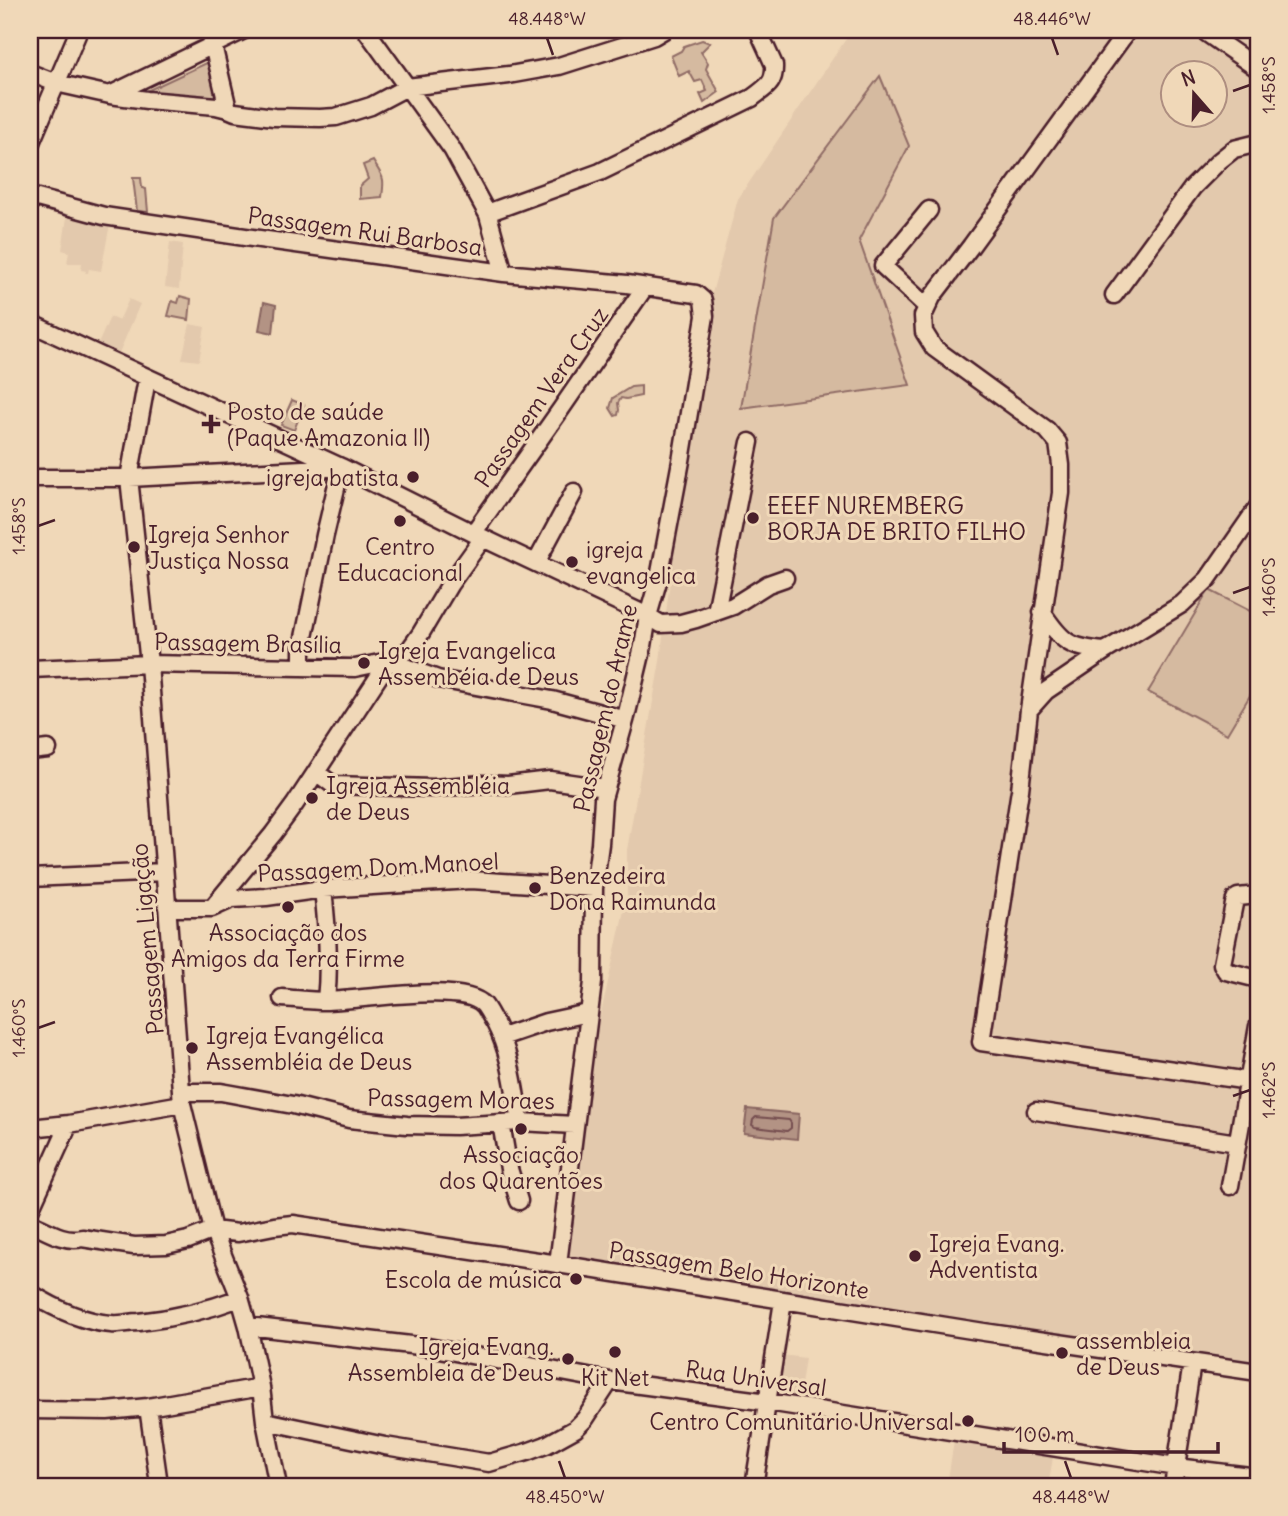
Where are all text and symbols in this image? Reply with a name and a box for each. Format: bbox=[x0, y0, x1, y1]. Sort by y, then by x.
text: 48.448°W bbox=[508, 7, 586, 30]
text: 48.446°W bbox=[1013, 7, 1091, 30]
text: 1.458°S bbox=[1257, 56, 1280, 114]
north arrow bbox=[1158, 60, 1228, 130]
text: N bbox=[1178, 65, 1198, 92]
street label: Passagem Rui Barbosa bbox=[246, 200, 484, 262]
street label: Passagem Vera Cruz bbox=[468, 301, 614, 493]
place label: Posto de saúde (Paque Amazonia ll) bbox=[227, 397, 430, 452]
marker: Posto de saúde (Paque Amazonia ll) bbox=[201, 414, 221, 434]
place label: igreja batista bbox=[266, 463, 399, 492]
marker: igreja batista bbox=[405, 469, 421, 485]
place label: EEEF NUREMBERG BORJA DE BRITO FILHO bbox=[767, 491, 1026, 546]
text: 1.458°S bbox=[7, 497, 30, 555]
marker: EEEF NUREMBERG BORJA DE BRITO FILHO bbox=[745, 510, 761, 526]
marker: Centro Educacional bbox=[392, 513, 408, 529]
place label: Igreja Senhor Justiça Nossa bbox=[148, 520, 290, 575]
place label: Centro Educacional bbox=[337, 532, 463, 587]
place label: igreja evangelica bbox=[586, 535, 696, 590]
marker: Igreja Senhor Justiça Nossa bbox=[126, 539, 142, 555]
marker: igreja evangelica bbox=[564, 554, 580, 570]
text: 1.460°S bbox=[1257, 557, 1280, 617]
street label: Passagem do Arame bbox=[567, 601, 643, 815]
street label: Passagem Brasília bbox=[154, 627, 342, 659]
place label: Igreja Evangelica Assembéia de Deus bbox=[378, 636, 579, 691]
marker: Igreja Evangelica Assembéia de Deus bbox=[356, 655, 372, 671]
place label: Igreja Assembléia de Deus bbox=[326, 771, 510, 826]
marker: Igreja Assembléia de Deus bbox=[304, 790, 320, 806]
street label: Passagem Ligação bbox=[124, 842, 170, 1036]
street label: Passagem Dom Manoel bbox=[257, 846, 499, 888]
place label: Benzedeira Dona Raimunda bbox=[549, 861, 716, 916]
marker: Benzedeira Dona Raimunda bbox=[527, 880, 543, 896]
marker: Associação dos Amigos da Terra Firme bbox=[280, 899, 296, 915]
place label: Associação dos Amigos da Terra Firme bbox=[171, 918, 405, 973]
text: 1.460°S bbox=[7, 998, 30, 1058]
place label: Igreja Evangélica Assembléia de Deus bbox=[206, 1021, 412, 1076]
marker: Igreja Evangélica Assembléia de Deus bbox=[184, 1040, 200, 1056]
text: 1.462°S bbox=[1257, 1061, 1280, 1119]
street label: Passagem Moraes bbox=[367, 1083, 555, 1115]
marker: Associação dos Quarentões bbox=[513, 1121, 529, 1137]
place label: Associação dos Quarentões bbox=[439, 1140, 603, 1195]
place label: Igreja Evang. Adventista bbox=[929, 1229, 1065, 1284]
street label: Passagem Belo Horizonte bbox=[607, 1235, 871, 1305]
marker: Igreja Evang. Adventista bbox=[907, 1248, 923, 1264]
place label: Escola de música bbox=[385, 1265, 562, 1294]
marker: Escola de música bbox=[568, 1271, 584, 1287]
place label: assembleia de Deus bbox=[1076, 1326, 1191, 1381]
place label: Igreja Evang. Assembleia de Deus bbox=[348, 1332, 554, 1387]
marker: Kit Net bbox=[607, 1344, 623, 1360]
marker: assembleia de Deus bbox=[1054, 1345, 1070, 1361]
marker: Igreja Evang. Assembleia de Deus bbox=[560, 1351, 576, 1367]
street label: Rua Universal bbox=[684, 1354, 828, 1402]
place label: Kit Net bbox=[581, 1363, 649, 1392]
place label: Centro Comunitário Universal bbox=[649, 1407, 954, 1436]
scale bar bbox=[1004, 1411, 1218, 1455]
marker: Centro Comunitário Universal bbox=[960, 1413, 976, 1429]
text: 100 m bbox=[1015, 1421, 1074, 1448]
text: 48.450°W bbox=[525, 1485, 605, 1508]
text: 48.448°W bbox=[1032, 1485, 1110, 1508]

